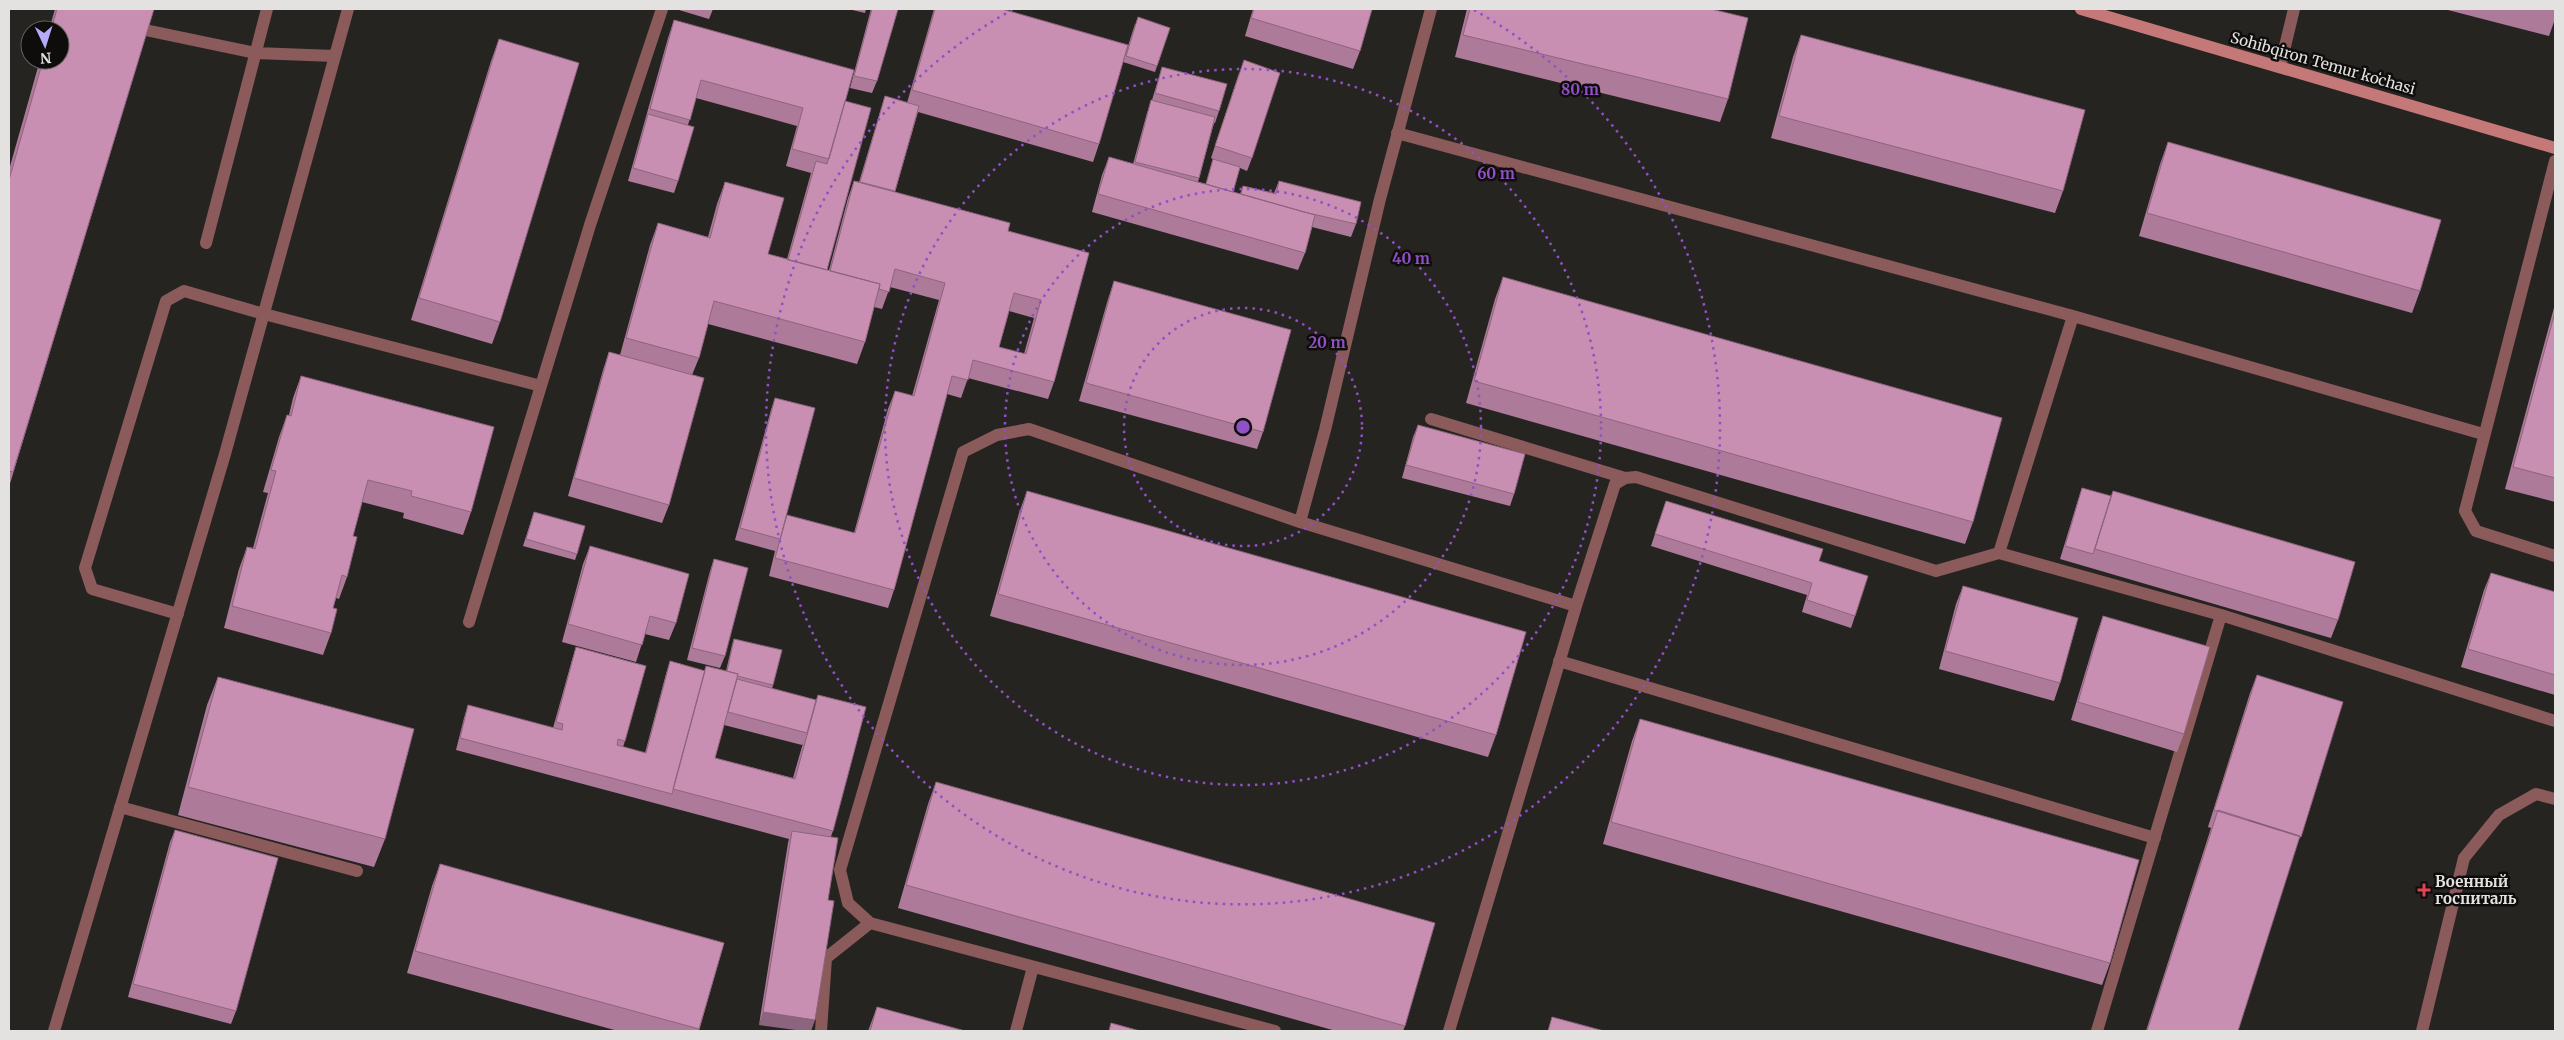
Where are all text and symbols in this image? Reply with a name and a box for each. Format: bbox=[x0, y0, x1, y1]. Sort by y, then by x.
north arrow bbox=[20, 20, 70, 70]
street label: Sohibqiron Temur koʻchasi bbox=[2229, 28, 2418, 99]
text: N bbox=[40, 49, 52, 67]
text: 80 m bbox=[1561, 80, 1599, 99]
text: 60 m bbox=[1477, 164, 1515, 183]
text: 40 m bbox=[1392, 249, 1430, 268]
text: 20 m bbox=[1308, 333, 1346, 352]
centre of rings bbox=[1234, 418, 1252, 436]
place label: Военный госпиталь bbox=[2435, 872, 2517, 908]
marker: Военный госпиталь bbox=[2417, 883, 2431, 897]

